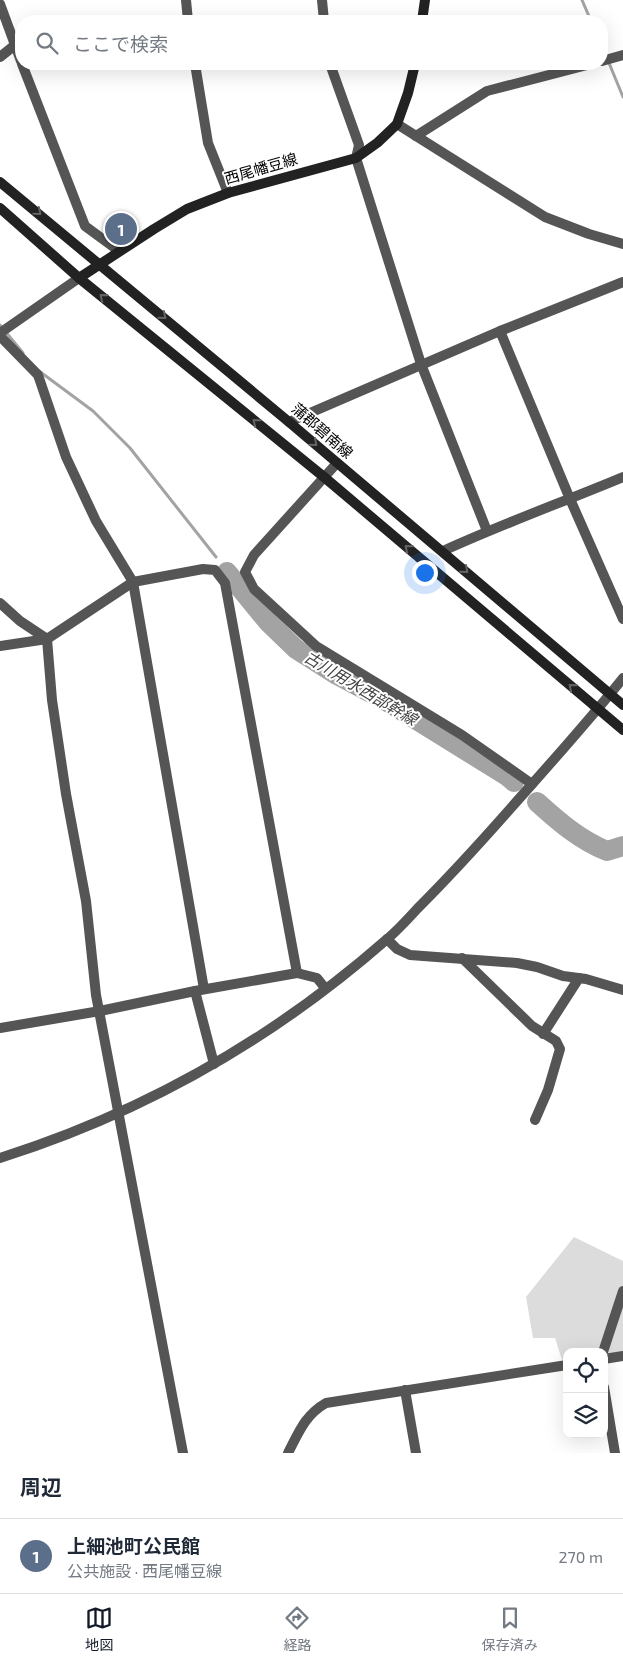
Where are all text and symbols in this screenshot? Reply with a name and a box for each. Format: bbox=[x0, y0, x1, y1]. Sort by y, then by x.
search box bbox=[15, 15, 608, 70]
icon: search bbox=[33, 29, 61, 57]
text: ここで検索 bbox=[73, 32, 168, 55]
street label: 西尾幡豆線 bbox=[222, 149, 299, 187]
one-way arrow bbox=[32, 207, 41, 216]
pin: 1 bbox=[105, 210, 137, 248]
one-way arrow bbox=[100, 295, 109, 303]
one-way arrow bbox=[157, 310, 166, 319]
street label: 蒲郡碧南線 bbox=[288, 399, 357, 462]
one-way arrow bbox=[253, 418, 262, 427]
one-way arrow bbox=[308, 437, 317, 446]
one-way arrow bbox=[405, 545, 414, 554]
your location bbox=[412, 560, 438, 586]
one-way arrow bbox=[460, 564, 469, 573]
water label: 古川用水西部幹線 bbox=[301, 646, 423, 730]
one-way arrow bbox=[569, 684, 578, 693]
map controls bbox=[563, 1348, 608, 1438]
button: locate bbox=[563, 1348, 608, 1393]
button: layers bbox=[563, 1393, 608, 1438]
text: 周辺 bbox=[20, 1474, 62, 1499]
text: 上細池町公民館 bbox=[67, 1534, 200, 1557]
text: 1 bbox=[33, 1547, 39, 1566]
text: 270 m bbox=[559, 1547, 603, 1566]
text: 公共施設 · 西尾幡豆線 bbox=[67, 1561, 222, 1580]
tab: 地図 bbox=[85, 1604, 113, 1654]
tab: 経路 bbox=[283, 1604, 311, 1654]
tab: 保存済み bbox=[482, 1604, 538, 1654]

